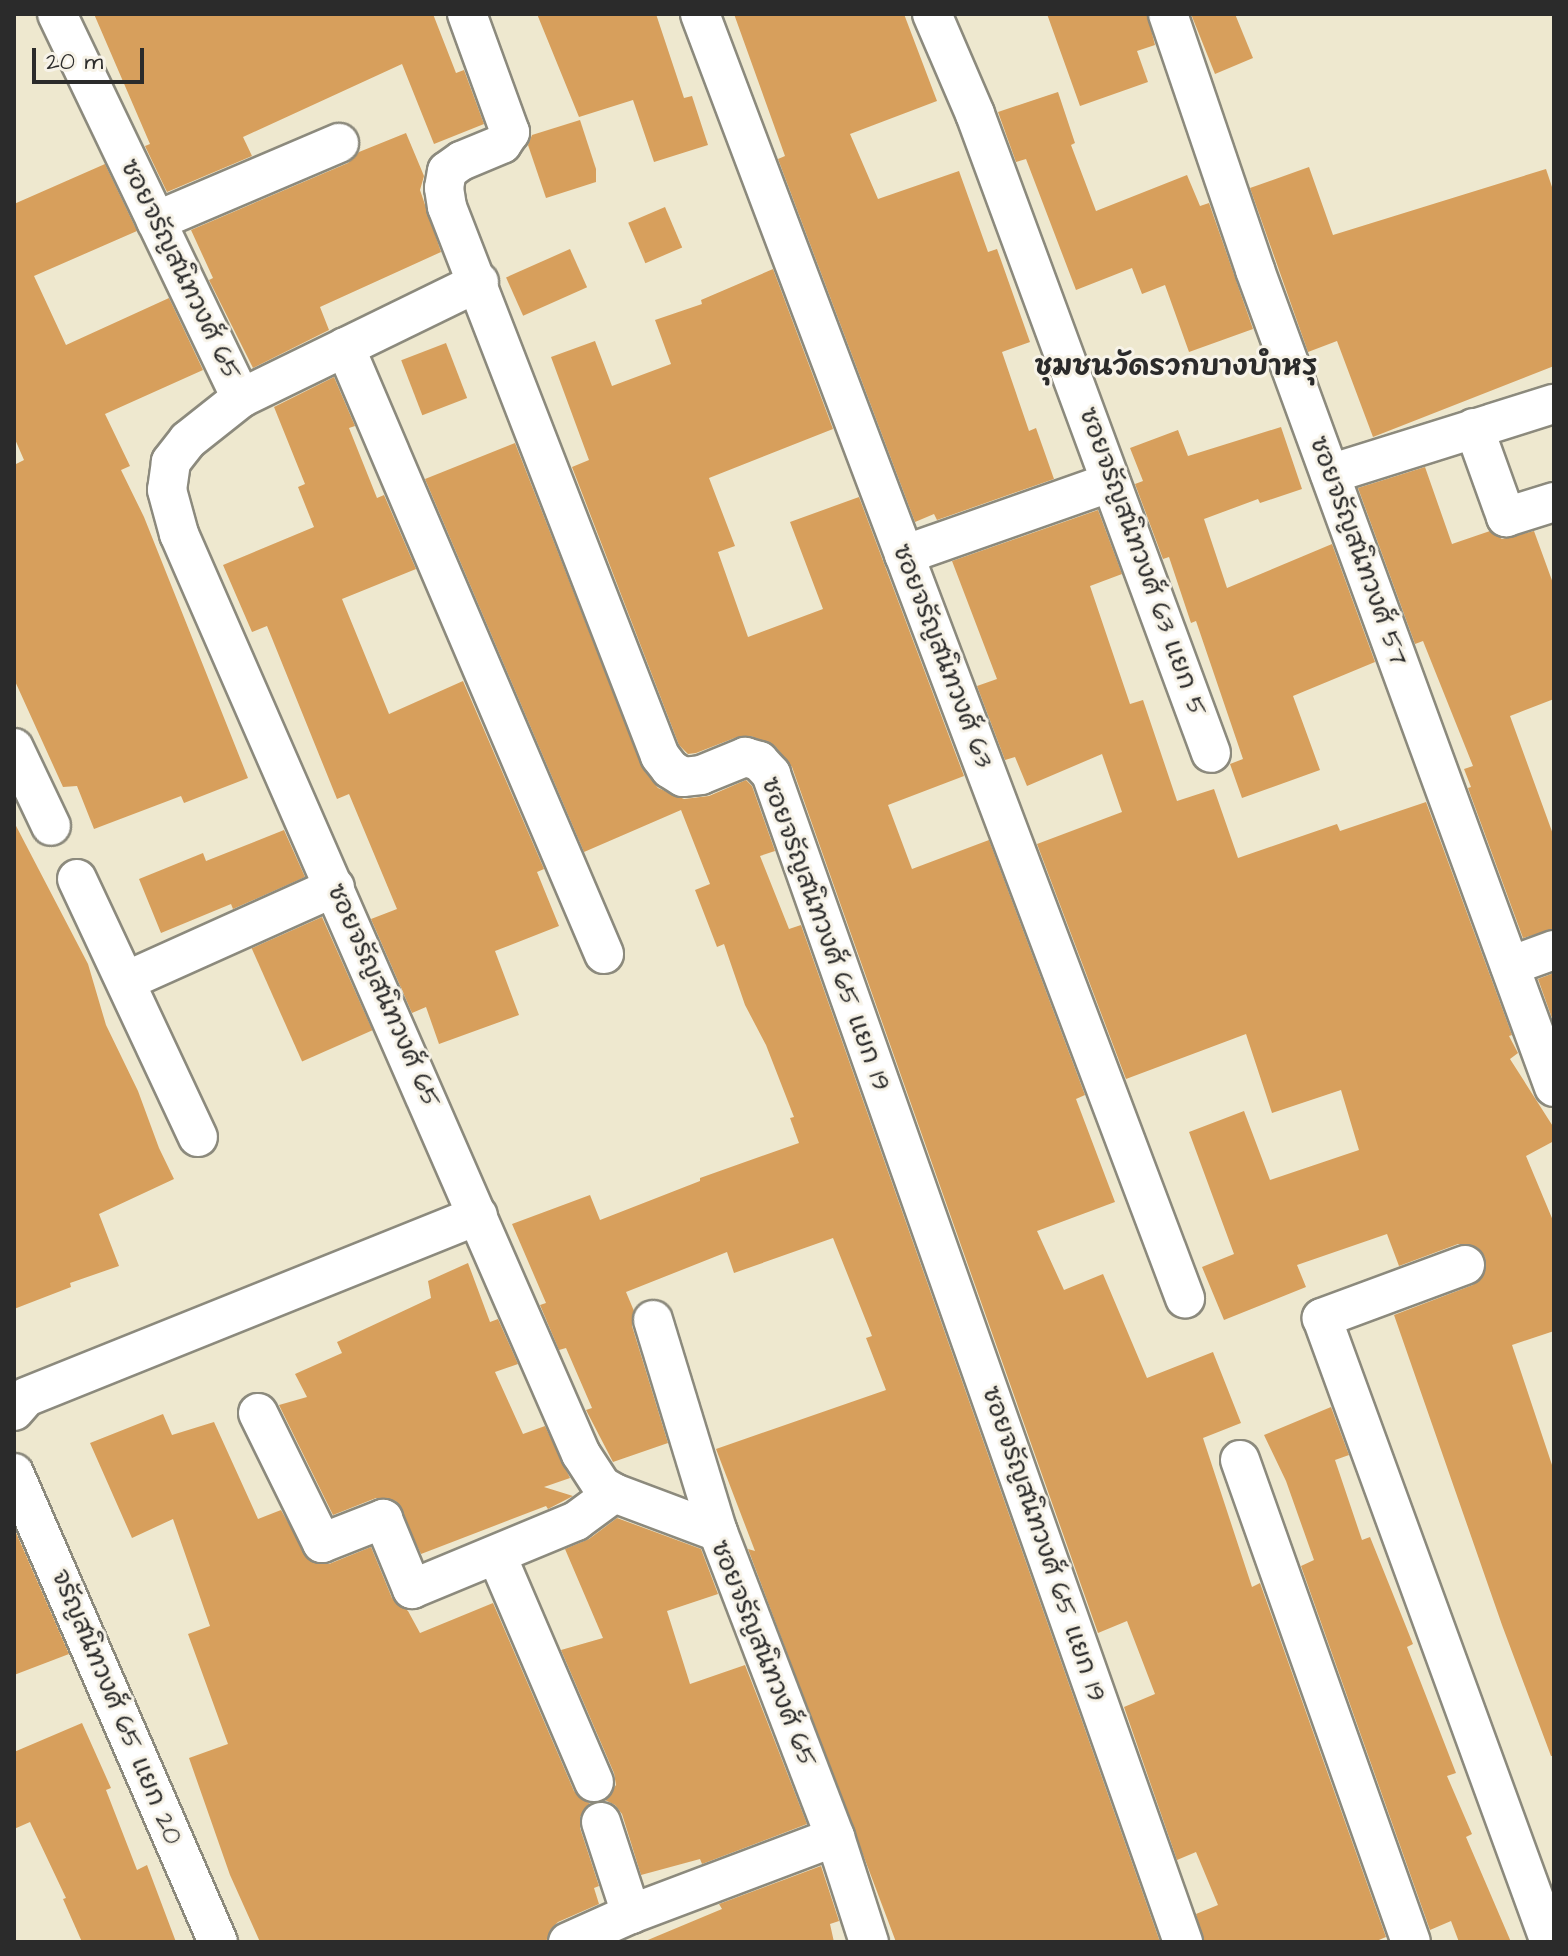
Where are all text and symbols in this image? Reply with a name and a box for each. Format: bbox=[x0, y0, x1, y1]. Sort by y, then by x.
scale bar bbox=[36, 32, 148, 82]
text: 20 m bbox=[46, 45, 103, 79]
street label: ซอยจรัญสนิทวงศ์ 65 bbox=[113, 154, 247, 386]
district label: ชุมชนวัดรวกบางบำหรุ bbox=[1035, 350, 1317, 384]
street label: ซอยจรัญสนิทวงศ์ 63 แยก 5 bbox=[1071, 403, 1213, 721]
street label: ซอยจรัญสนิทวงศ์ 57 bbox=[1302, 432, 1414, 670]
street label: ซอยจรัญสนิทวงศ์ 63 bbox=[885, 540, 999, 772]
street label: ซอยจรัญสนิทวงศ์ 65 แยก 19 bbox=[754, 773, 896, 1095]
street label: ซอยจรัญสนิทวงศ์ 65 bbox=[319, 879, 447, 1113]
street label: ซอยจรัญสนิทวงศ์ 65 แยก 19 bbox=[974, 1382, 1112, 1706]
street label: ซอยจรัญสนิทวงศ์ 65 bbox=[703, 1536, 823, 1772]
street label: จรัญสนิทวงศ์ 65 แยก 20 bbox=[44, 1565, 188, 1849]

